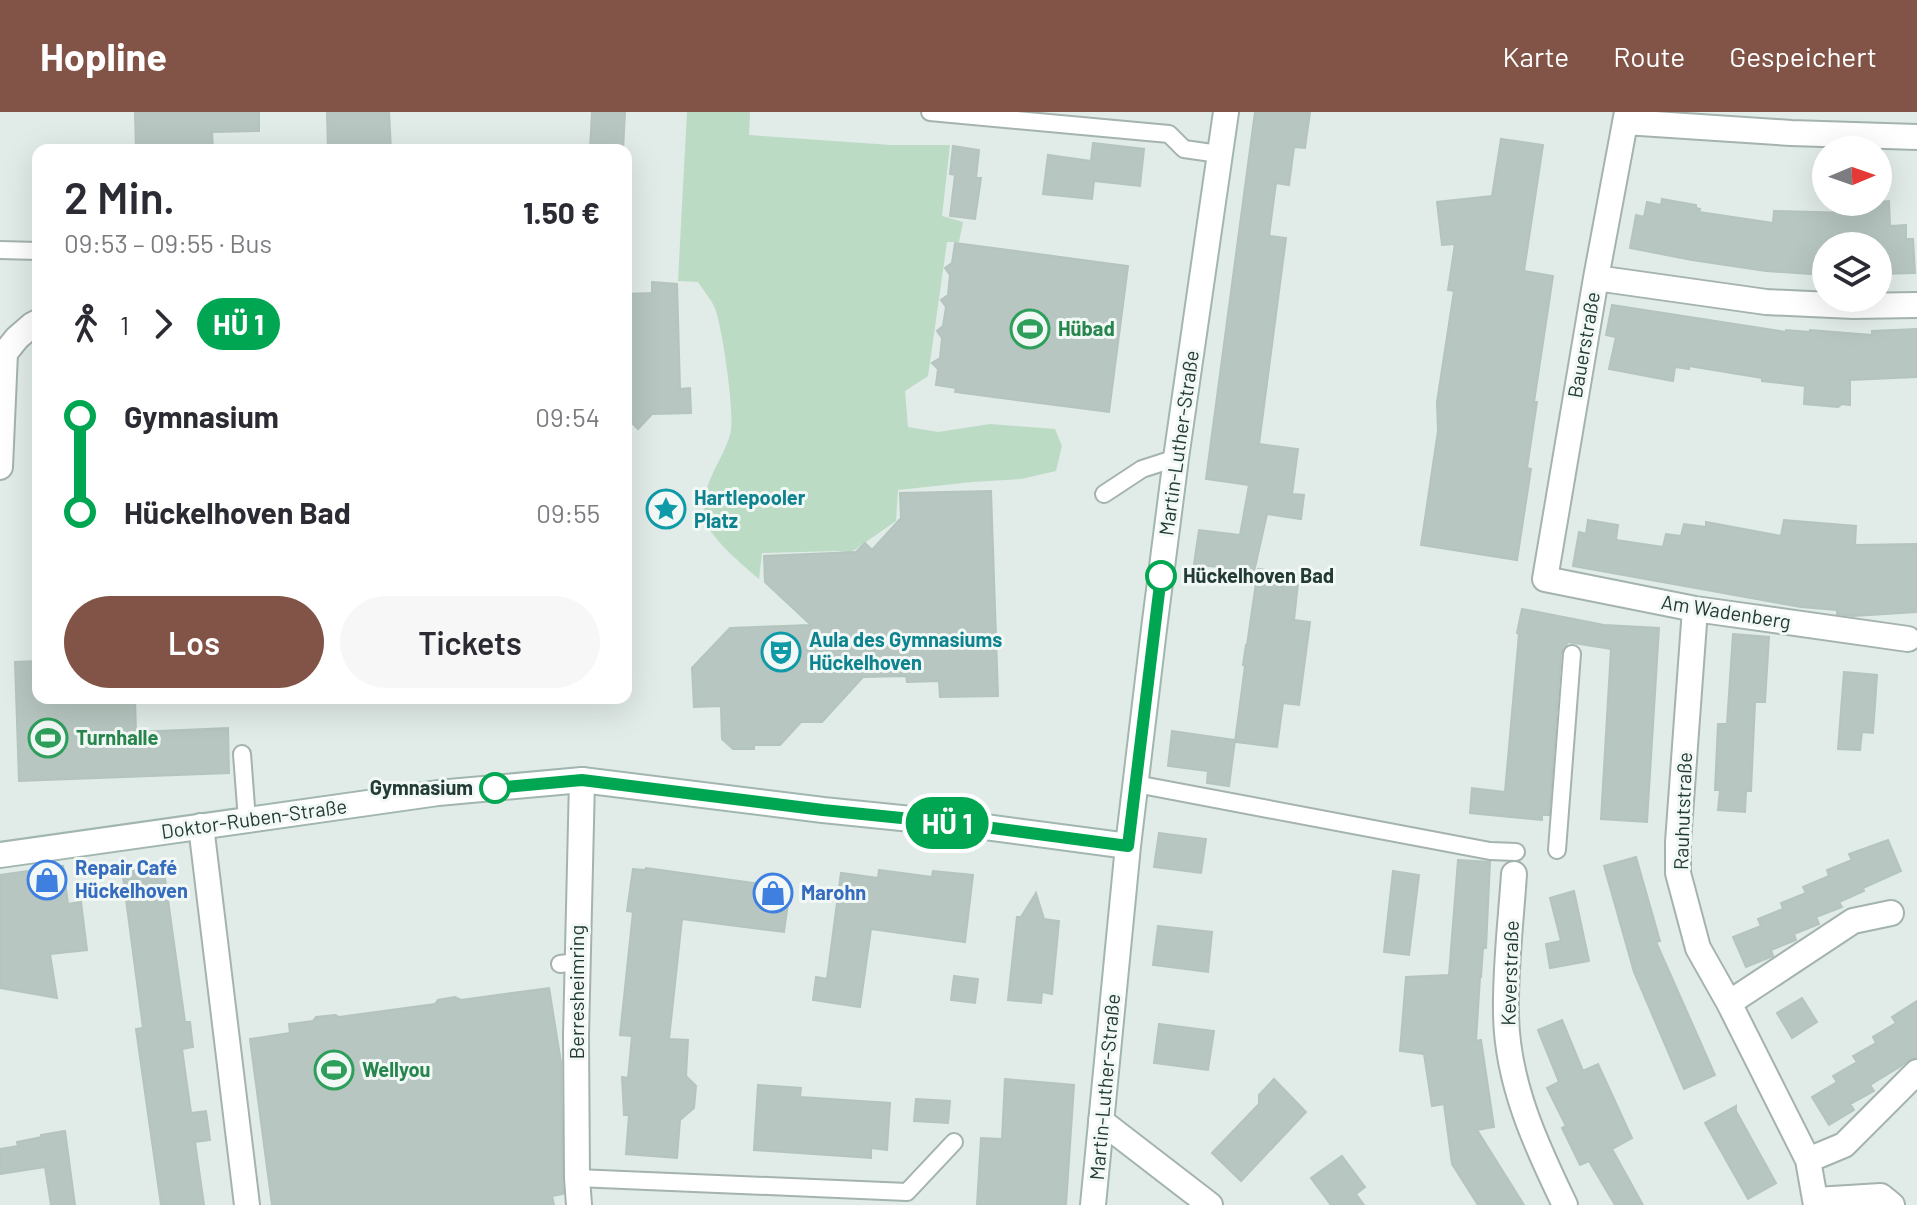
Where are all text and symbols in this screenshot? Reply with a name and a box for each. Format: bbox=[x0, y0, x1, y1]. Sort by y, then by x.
text: Hopline bbox=[40, 33, 167, 79]
text: Karte bbox=[1503, 39, 1569, 73]
text: Route bbox=[1613, 39, 1685, 73]
text: Gespeichert bbox=[1729, 39, 1877, 73]
north arrow bbox=[1812, 136, 1892, 216]
map controls bbox=[1812, 136, 1892, 312]
text: 2 Min. bbox=[64, 170, 175, 223]
text: 1.50 € bbox=[523, 194, 600, 230]
text: 09:53 – 09:55 · Bus bbox=[64, 227, 272, 258]
button: layers bbox=[1812, 232, 1892, 312]
street label: Bauerstraße bbox=[1562, 290, 1604, 400]
icon: walk bbox=[64, 302, 108, 346]
icon: forward bbox=[141, 302, 185, 346]
text: HÜ 1 bbox=[213, 307, 264, 341]
sports icon: Hübad bbox=[1009, 308, 1051, 350]
text: 1 bbox=[120, 309, 129, 340]
place label: Hübad bbox=[1058, 316, 1115, 340]
street label: Martin-Luther-Straße bbox=[1153, 349, 1203, 537]
text: Gymnasium bbox=[124, 398, 279, 434]
text: 09:54 bbox=[535, 401, 600, 432]
place label: Hartlepooler Platz bbox=[694, 485, 806, 532]
place icon: Hartlepooler Platz bbox=[645, 488, 687, 530]
text: Hückelhoven Bad bbox=[124, 494, 351, 530]
text: 09:55 bbox=[536, 497, 600, 528]
marker: Hückelhoven Bad bbox=[1146, 561, 1176, 591]
place label: Hückelhoven Bad bbox=[1183, 563, 1334, 587]
street label: Am Wadenberg bbox=[1660, 589, 1793, 633]
button: Los bbox=[64, 596, 324, 688]
button: Tickets bbox=[340, 596, 600, 688]
place label: Aula des Gymnasiums Hückelhoven bbox=[809, 627, 1002, 674]
theatre icon: Aula des Gymnasiums Hückelhoven bbox=[760, 631, 802, 673]
sports icon: Turnhalle bbox=[27, 717, 69, 759]
place label: Turnhalle bbox=[76, 725, 158, 749]
street label: Rauhutstraße bbox=[1668, 752, 1696, 870]
marker: Gymnasium bbox=[480, 773, 510, 803]
place label: Gymnasium bbox=[370, 775, 473, 799]
street label: Doktor-Ruben-Straße bbox=[159, 793, 348, 843]
line badge: HÜ 1 bbox=[891, 797, 1003, 849]
text: HÜ 1 bbox=[922, 806, 972, 840]
place label: Repair Café Hückelhoven bbox=[75, 855, 188, 902]
shop icon: Repair Café Hückelhoven bbox=[26, 859, 68, 901]
shop icon: Marohn bbox=[752, 872, 794, 914]
place label: Marohn bbox=[801, 880, 866, 904]
street label: Keverstraße bbox=[1495, 920, 1523, 1026]
street label: Berresheimring bbox=[564, 925, 588, 1059]
street label: Martin-Luther-Straße bbox=[1084, 993, 1124, 1181]
sports icon: Wellyou bbox=[313, 1049, 355, 1091]
place label: Wellyou bbox=[362, 1057, 430, 1081]

